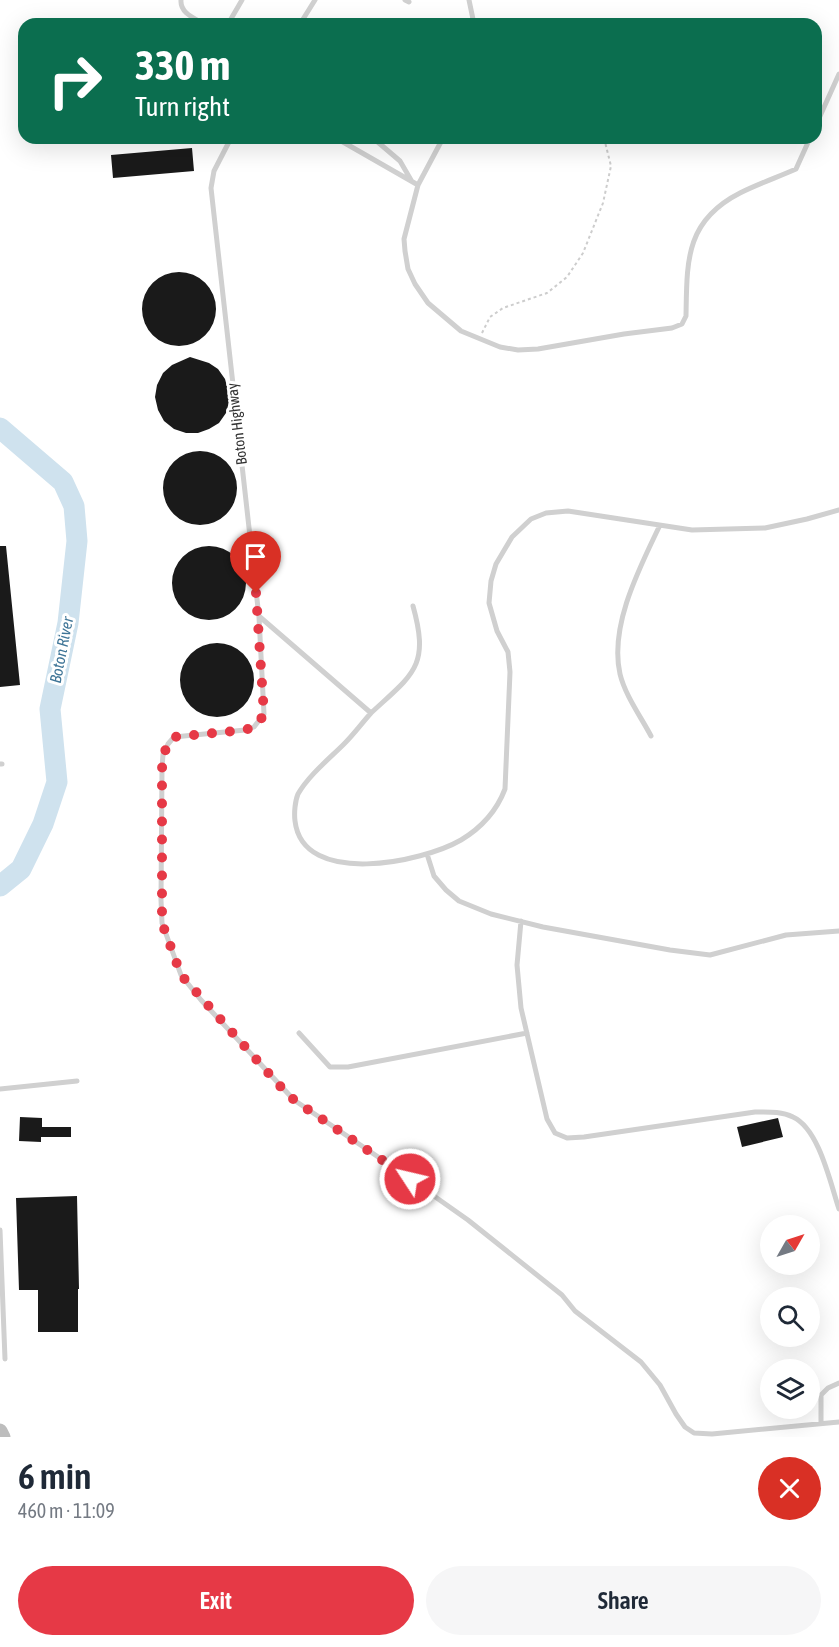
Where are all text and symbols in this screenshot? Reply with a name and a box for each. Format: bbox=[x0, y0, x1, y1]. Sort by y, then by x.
text: 330 m bbox=[135, 41, 230, 89]
icon: right bbox=[36, 42, 114, 120]
text: Turn right bbox=[135, 91, 230, 122]
street label: Boton Highway bbox=[223, 382, 250, 466]
pin bbox=[230, 531, 281, 593]
icon: arrive bbox=[239, 540, 272, 573]
water label: Boton River bbox=[46, 614, 76, 685]
position arrow bbox=[378, 1147, 442, 1211]
north arrow bbox=[760, 1215, 820, 1275]
map controls bbox=[760, 1215, 820, 1419]
button: search bbox=[760, 1287, 820, 1347]
button: layers bbox=[760, 1359, 820, 1419]
text: 6 min bbox=[18, 1455, 92, 1497]
button: close bbox=[758, 1457, 821, 1520]
text: 460 m · 11:09 bbox=[18, 1499, 115, 1522]
button: Exit bbox=[18, 1566, 414, 1635]
button: Share bbox=[426, 1566, 821, 1635]

